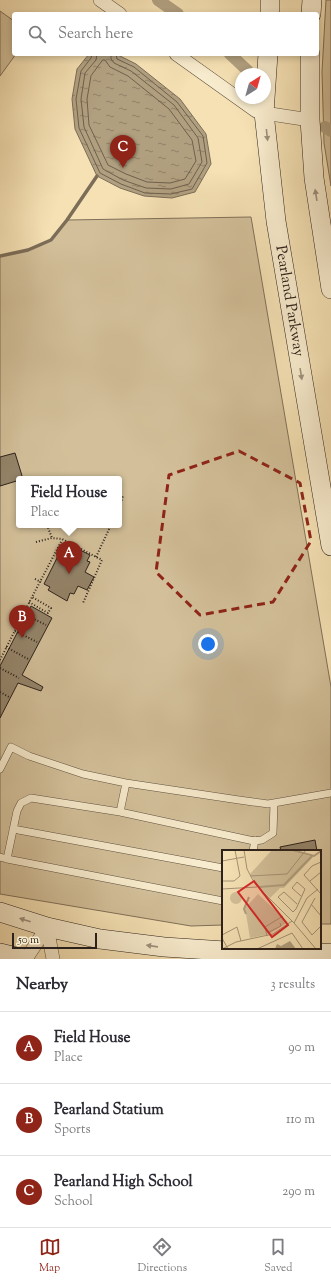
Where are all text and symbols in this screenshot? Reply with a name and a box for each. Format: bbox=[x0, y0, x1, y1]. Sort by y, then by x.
search box bbox=[12, 12, 319, 56]
icon: search bbox=[26, 23, 48, 45]
text: Search here bbox=[58, 24, 133, 45]
north arrow bbox=[235, 68, 271, 104]
one-way arrow bbox=[263, 129, 270, 141]
pin: C bbox=[110, 135, 136, 168]
one-way arrow bbox=[313, 189, 319, 201]
street label: Pearland Parkway bbox=[270, 244, 309, 359]
one-way arrow bbox=[298, 368, 304, 380]
popup bbox=[16, 476, 122, 528]
text: Field House bbox=[31, 483, 107, 504]
text: Place bbox=[31, 504, 59, 522]
pin: A bbox=[56, 541, 82, 574]
pin: B bbox=[9, 605, 35, 638]
your location bbox=[198, 634, 218, 654]
inset map bbox=[222, 850, 321, 949]
one-way arrow bbox=[19, 917, 31, 923]
scale bar bbox=[12, 931, 97, 950]
text: 50 m bbox=[18, 932, 39, 948]
one-way arrow bbox=[146, 943, 158, 949]
text: Nearby bbox=[16, 973, 68, 997]
text: 3 results bbox=[270, 976, 315, 994]
text: Field House bbox=[54, 1028, 131, 1049]
text: A bbox=[24, 1039, 34, 1057]
text: 90 m bbox=[288, 1039, 315, 1057]
text: Place bbox=[54, 1049, 83, 1067]
text: Pearland Statium bbox=[54, 1100, 164, 1121]
text: B bbox=[25, 1111, 33, 1129]
text: 110 m bbox=[286, 1111, 315, 1129]
text: Sports bbox=[54, 1121, 91, 1139]
text: Pearland High School bbox=[54, 1172, 193, 1193]
text: C bbox=[24, 1183, 34, 1201]
text: 290 m bbox=[282, 1183, 315, 1201]
text: School bbox=[54, 1193, 93, 1211]
tab: Map bbox=[39, 1236, 61, 1276]
tab: Directions bbox=[138, 1236, 187, 1276]
tab: Saved bbox=[264, 1236, 292, 1276]

